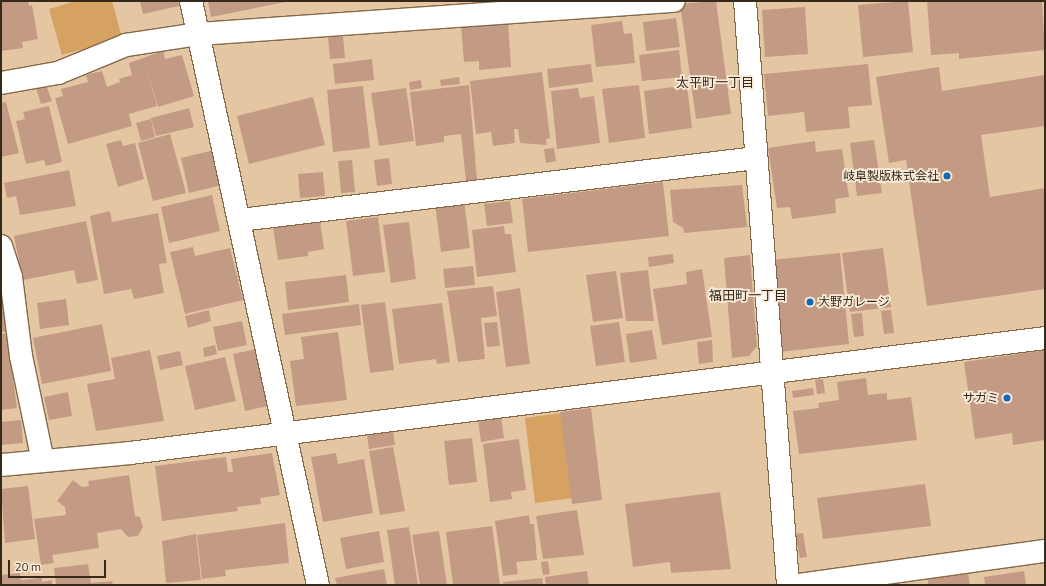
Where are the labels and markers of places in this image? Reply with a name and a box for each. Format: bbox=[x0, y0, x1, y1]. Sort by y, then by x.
place label: 岐阜製版株式会社 bbox=[843, 169, 939, 183]
marker: 岐阜製版株式会社 bbox=[942, 171, 952, 181]
place label: 大野ガレージ bbox=[818, 295, 890, 309]
marker: 大野ガレージ bbox=[805, 297, 815, 307]
place label: サガミ bbox=[963, 391, 999, 405]
marker: サガミ bbox=[1002, 393, 1012, 403]

